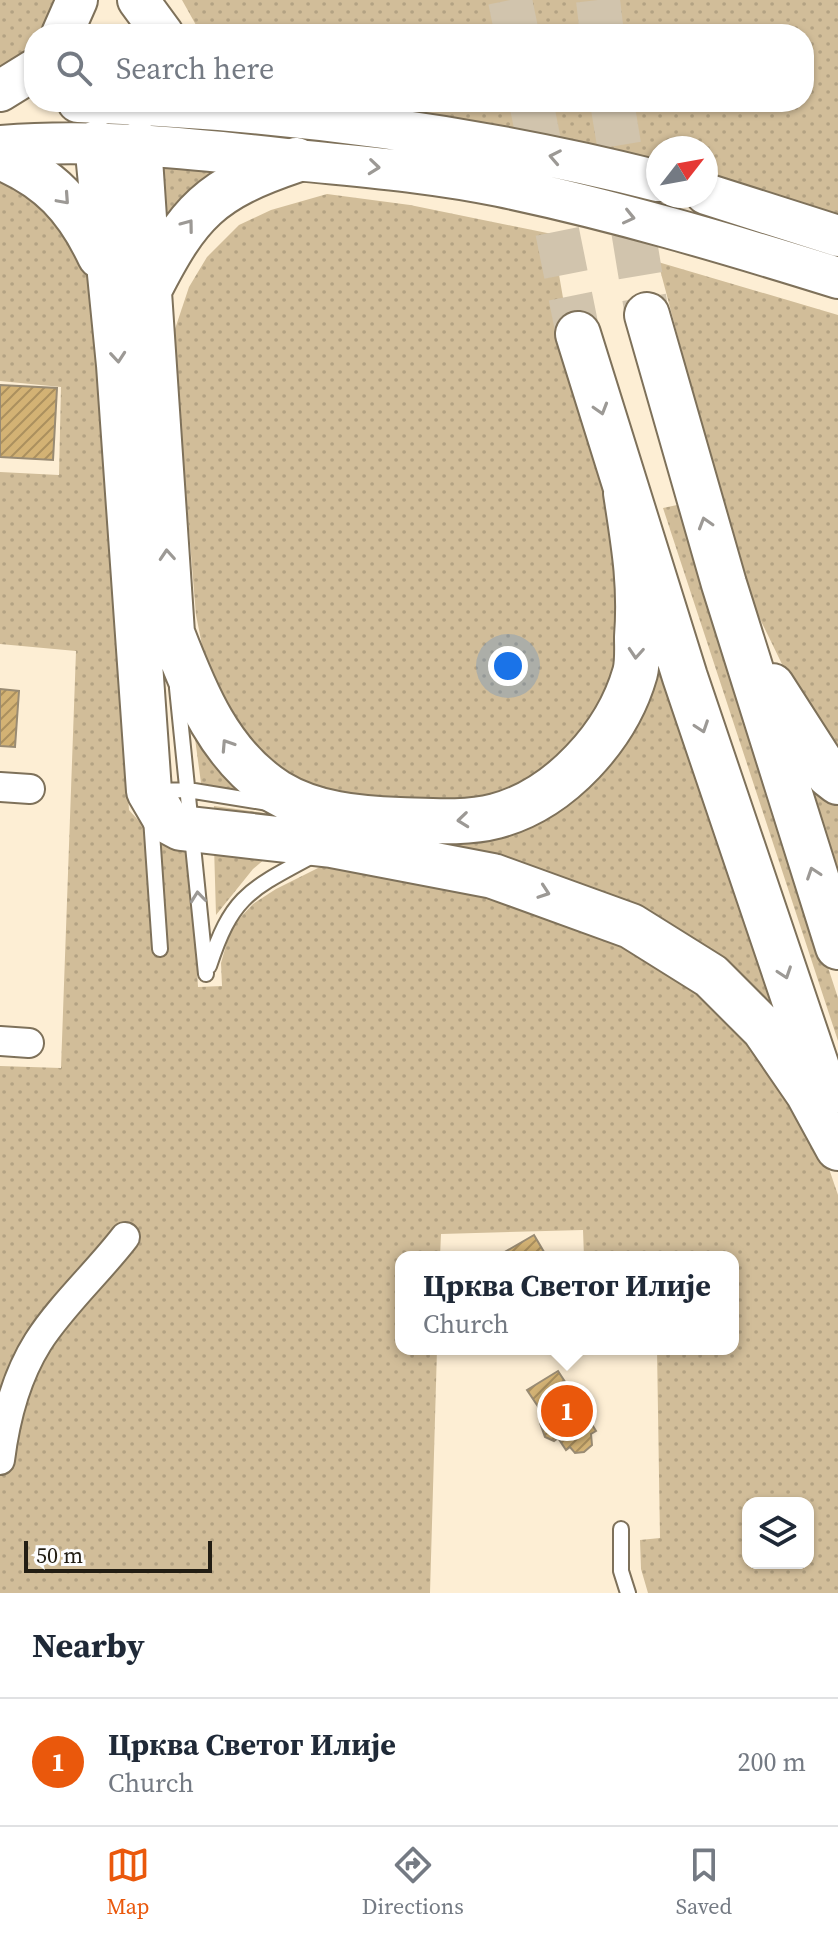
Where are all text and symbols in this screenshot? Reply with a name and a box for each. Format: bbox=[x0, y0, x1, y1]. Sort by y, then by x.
search box bbox=[24, 24, 814, 112]
icon: search bbox=[52, 46, 96, 90]
text: Search here bbox=[116, 48, 274, 89]
north arrow bbox=[646, 136, 718, 208]
one-way arrow bbox=[548, 150, 561, 167]
one-way arrow bbox=[368, 159, 381, 176]
one-way arrow bbox=[55, 189, 69, 204]
one-way arrow bbox=[621, 208, 635, 225]
one-way arrow bbox=[178, 219, 192, 234]
one-way arrow bbox=[109, 350, 126, 363]
one-way arrow bbox=[592, 401, 608, 415]
one-way arrow bbox=[698, 516, 714, 530]
one-way arrow bbox=[159, 548, 176, 561]
your location bbox=[488, 646, 528, 686]
one-way arrow bbox=[628, 647, 645, 660]
one-way arrow bbox=[692, 719, 708, 733]
one-way arrow bbox=[222, 739, 237, 754]
one-way arrow bbox=[456, 811, 469, 828]
one-way arrow bbox=[807, 867, 823, 881]
one-way arrow bbox=[536, 883, 550, 899]
one-way arrow bbox=[190, 890, 207, 903]
one-way arrow bbox=[776, 965, 792, 979]
popup bbox=[395, 1251, 739, 1355]
text: Црква Светог Илије bbox=[423, 1265, 711, 1306]
text: Church bbox=[423, 1306, 509, 1342]
pin: 1 bbox=[541, 1381, 593, 1441]
map controls bbox=[742, 1497, 814, 1569]
button: layers bbox=[742, 1497, 814, 1569]
scale bar bbox=[24, 1537, 212, 1573]
text: 50 m bbox=[36, 1540, 83, 1570]
text: Nearby bbox=[32, 1622, 145, 1668]
text: Црква Светог Илије bbox=[108, 1724, 396, 1765]
text: 1 bbox=[51, 1744, 65, 1780]
text: 200 m bbox=[738, 1744, 806, 1780]
text: Church bbox=[108, 1765, 194, 1801]
tab: Map bbox=[106, 1843, 150, 1921]
tab: Directions bbox=[362, 1843, 464, 1921]
tab: Saved bbox=[676, 1843, 732, 1921]

